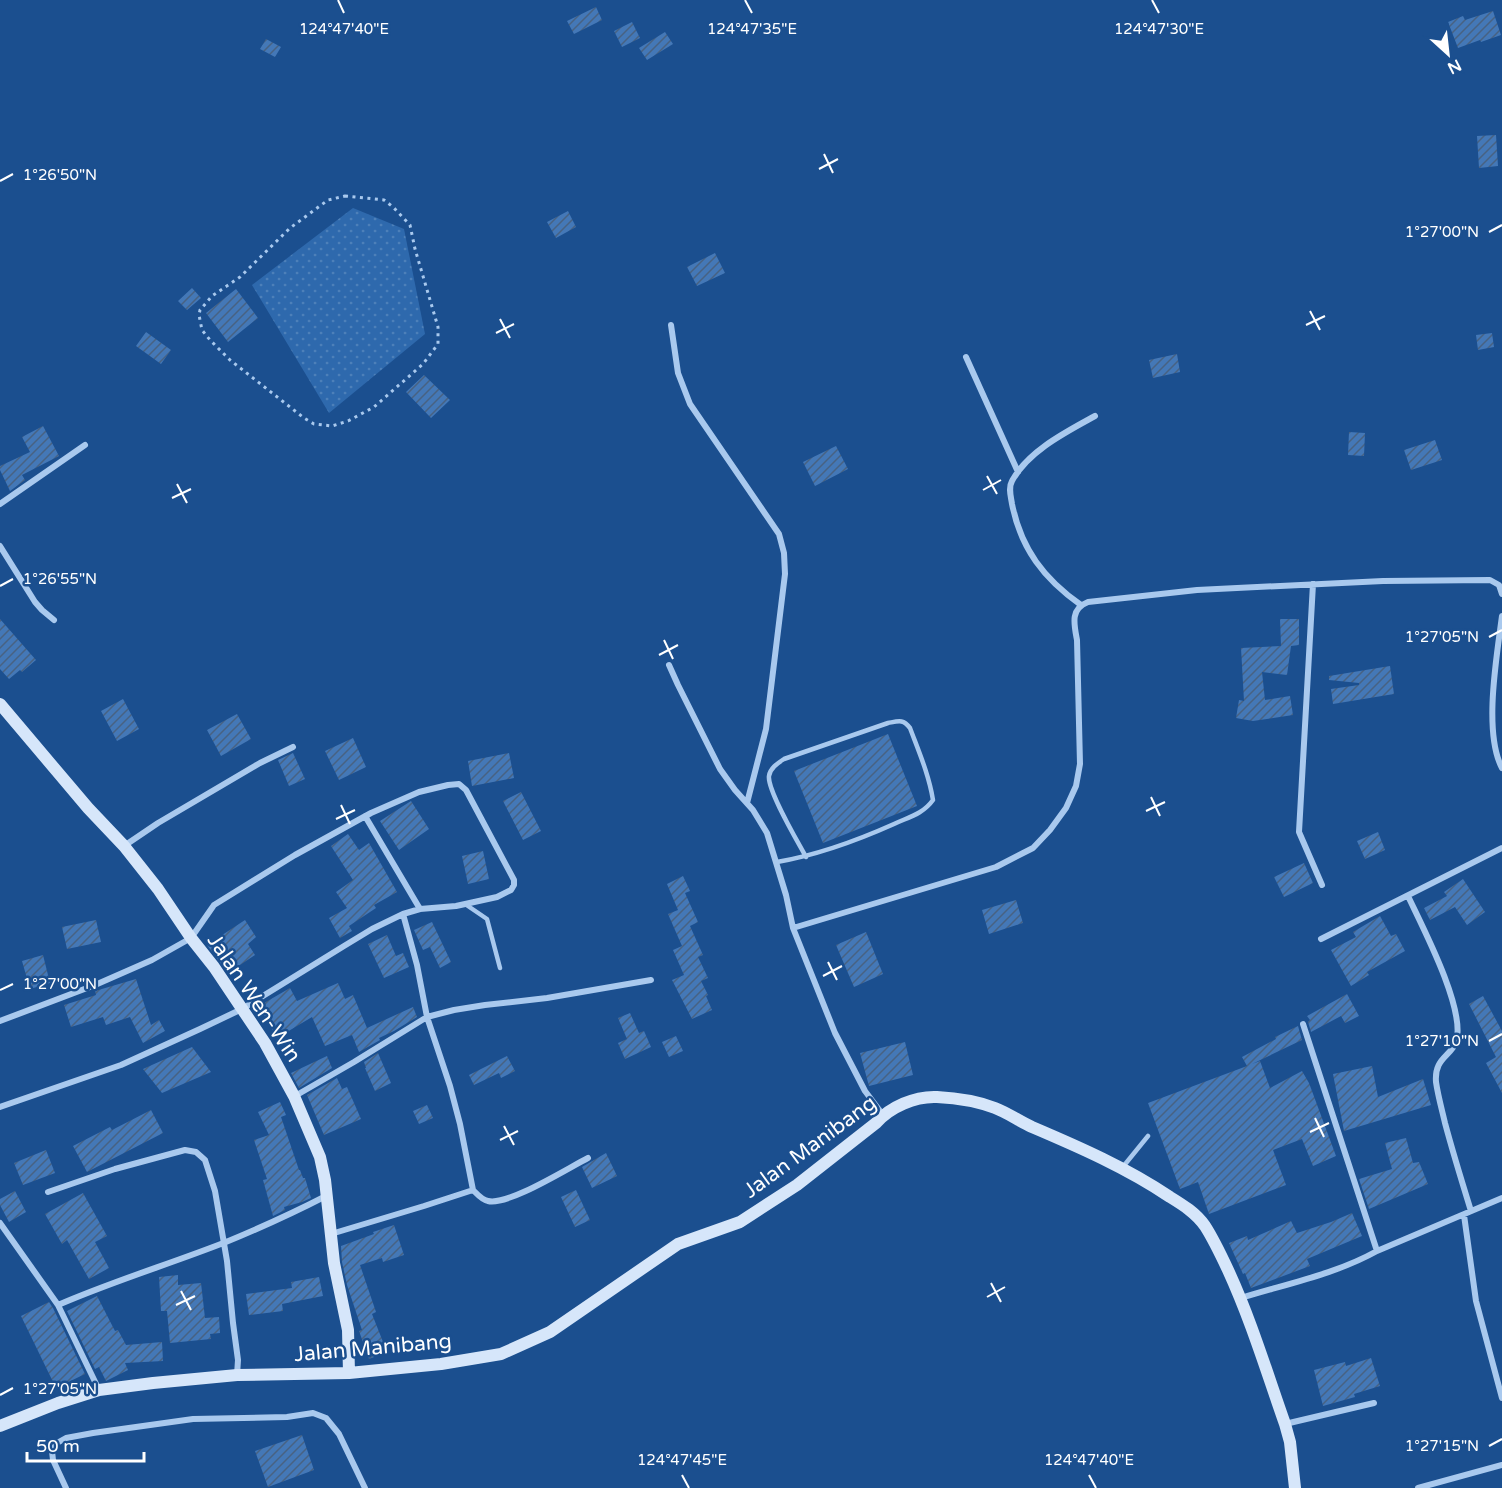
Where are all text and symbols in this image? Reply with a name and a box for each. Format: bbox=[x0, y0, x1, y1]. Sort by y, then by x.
text: 124°47'40"E bbox=[299, 20, 389, 38]
text: 124°47'35"E bbox=[707, 20, 797, 38]
text: 124°47'30"E bbox=[1114, 20, 1204, 38]
north arrow bbox=[1418, 24, 1478, 84]
text: N bbox=[1444, 55, 1465, 78]
text: 1°26'50"N bbox=[23, 166, 97, 184]
text: 1°27'00"N bbox=[1405, 223, 1479, 241]
text: 1°26'55"N bbox=[23, 570, 97, 588]
text: 1°27'05"N bbox=[1405, 628, 1479, 646]
street label: Jalan Wen-Win bbox=[202, 929, 306, 1067]
text: 1°27'00"N bbox=[23, 975, 97, 993]
text: 1°27'10"N bbox=[1405, 1032, 1479, 1050]
street label: Jalan Manibang bbox=[739, 1090, 881, 1204]
street label: Jalan Manibang bbox=[293, 1329, 453, 1367]
text: 1°27'05"N bbox=[23, 1380, 97, 1398]
scale bar bbox=[27, 1425, 144, 1463]
text: 50 m bbox=[36, 1435, 80, 1457]
text: 1°27'15"N bbox=[1405, 1437, 1479, 1455]
text: 124°47'45"E bbox=[637, 1451, 727, 1469]
text: 124°47'40"E bbox=[1044, 1451, 1134, 1469]

